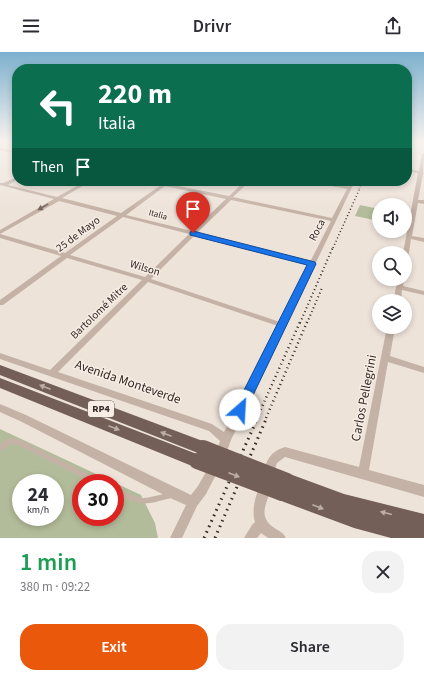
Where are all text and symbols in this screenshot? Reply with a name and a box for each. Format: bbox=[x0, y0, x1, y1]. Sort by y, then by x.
text: Drivr bbox=[193, 14, 231, 39]
icon: menu bbox=[20, 15, 42, 37]
icon: share bbox=[382, 15, 404, 37]
text: 220 m bbox=[98, 74, 172, 114]
icon: left bbox=[32, 80, 84, 132]
text: Italia bbox=[98, 111, 136, 136]
icon: arrive bbox=[72, 156, 94, 178]
text: Then bbox=[32, 157, 64, 178]
pin bbox=[176, 192, 210, 233]
icon: arrive bbox=[182, 198, 204, 220]
map controls bbox=[372, 198, 412, 334]
button: sound bbox=[372, 198, 412, 238]
one-way arrow bbox=[37, 204, 49, 211]
street label: Italia bbox=[147, 206, 169, 224]
street label: 25 de Mayo bbox=[53, 212, 103, 255]
street label: Roca bbox=[305, 217, 329, 243]
button: search bbox=[372, 246, 412, 286]
street label: Wilson bbox=[128, 256, 162, 280]
street label: Bartolomé Mitre bbox=[67, 279, 131, 342]
button: layers bbox=[372, 294, 412, 334]
street label: Carlos Pellegrini bbox=[347, 353, 381, 443]
street label: Avenida Monteverde bbox=[73, 355, 183, 409]
one-way arrow bbox=[39, 384, 51, 390]
position arrow bbox=[219, 389, 261, 431]
road number: RP4 bbox=[88, 401, 114, 417]
one-way arrow bbox=[109, 426, 121, 432]
one-way arrow bbox=[160, 430, 172, 436]
one-way arrow bbox=[228, 472, 240, 478]
speed limit sign: 30 bbox=[72, 474, 124, 526]
text: 24 bbox=[27, 481, 49, 509]
text: km/h bbox=[27, 503, 49, 517]
one-way arrow bbox=[313, 505, 325, 511]
one-way arrow bbox=[380, 510, 392, 516]
text: 1 min bbox=[20, 545, 77, 580]
button: close bbox=[362, 551, 404, 593]
text: 380 m · 09:22 bbox=[20, 578, 90, 596]
button: Exit bbox=[20, 624, 208, 670]
button: Share bbox=[216, 624, 404, 670]

